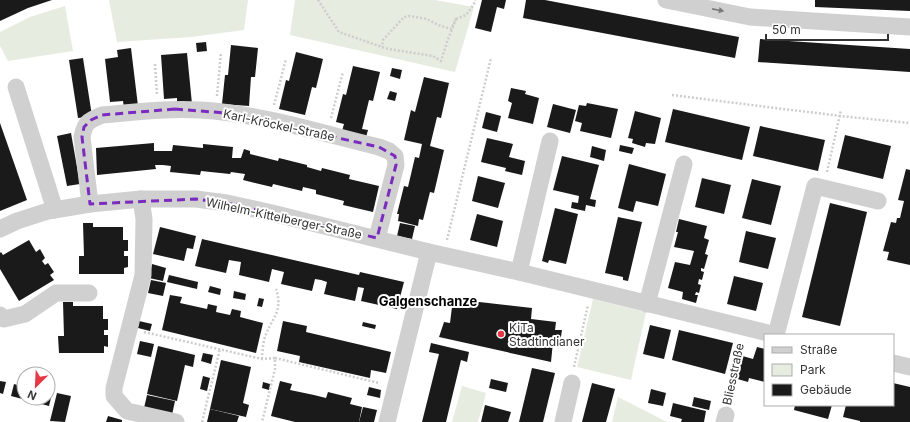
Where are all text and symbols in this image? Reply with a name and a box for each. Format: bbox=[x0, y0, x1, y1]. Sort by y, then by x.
one-way arrow bbox=[711, 8, 724, 14]
scale bar bbox=[766, 16, 888, 42]
text: 50 m bbox=[772, 22, 801, 37]
street label: Karl-Kröckel-Straße bbox=[222, 106, 336, 144]
street label: Wilhelm-Kittelberger-Straße bbox=[205, 194, 363, 242]
district label: Galgenschanze bbox=[379, 293, 477, 309]
place label: KiTa Stadtindianer bbox=[509, 320, 585, 349]
marker: KiTa Stadtindianer bbox=[496, 329, 506, 339]
legend bbox=[764, 334, 894, 406]
street label: Bliesstraße bbox=[719, 342, 747, 406]
text: Straße bbox=[800, 342, 837, 357]
text: Park bbox=[800, 362, 826, 377]
north arrow bbox=[16, 366, 56, 406]
text: Gebäude bbox=[800, 382, 852, 397]
text: N bbox=[25, 387, 39, 403]

